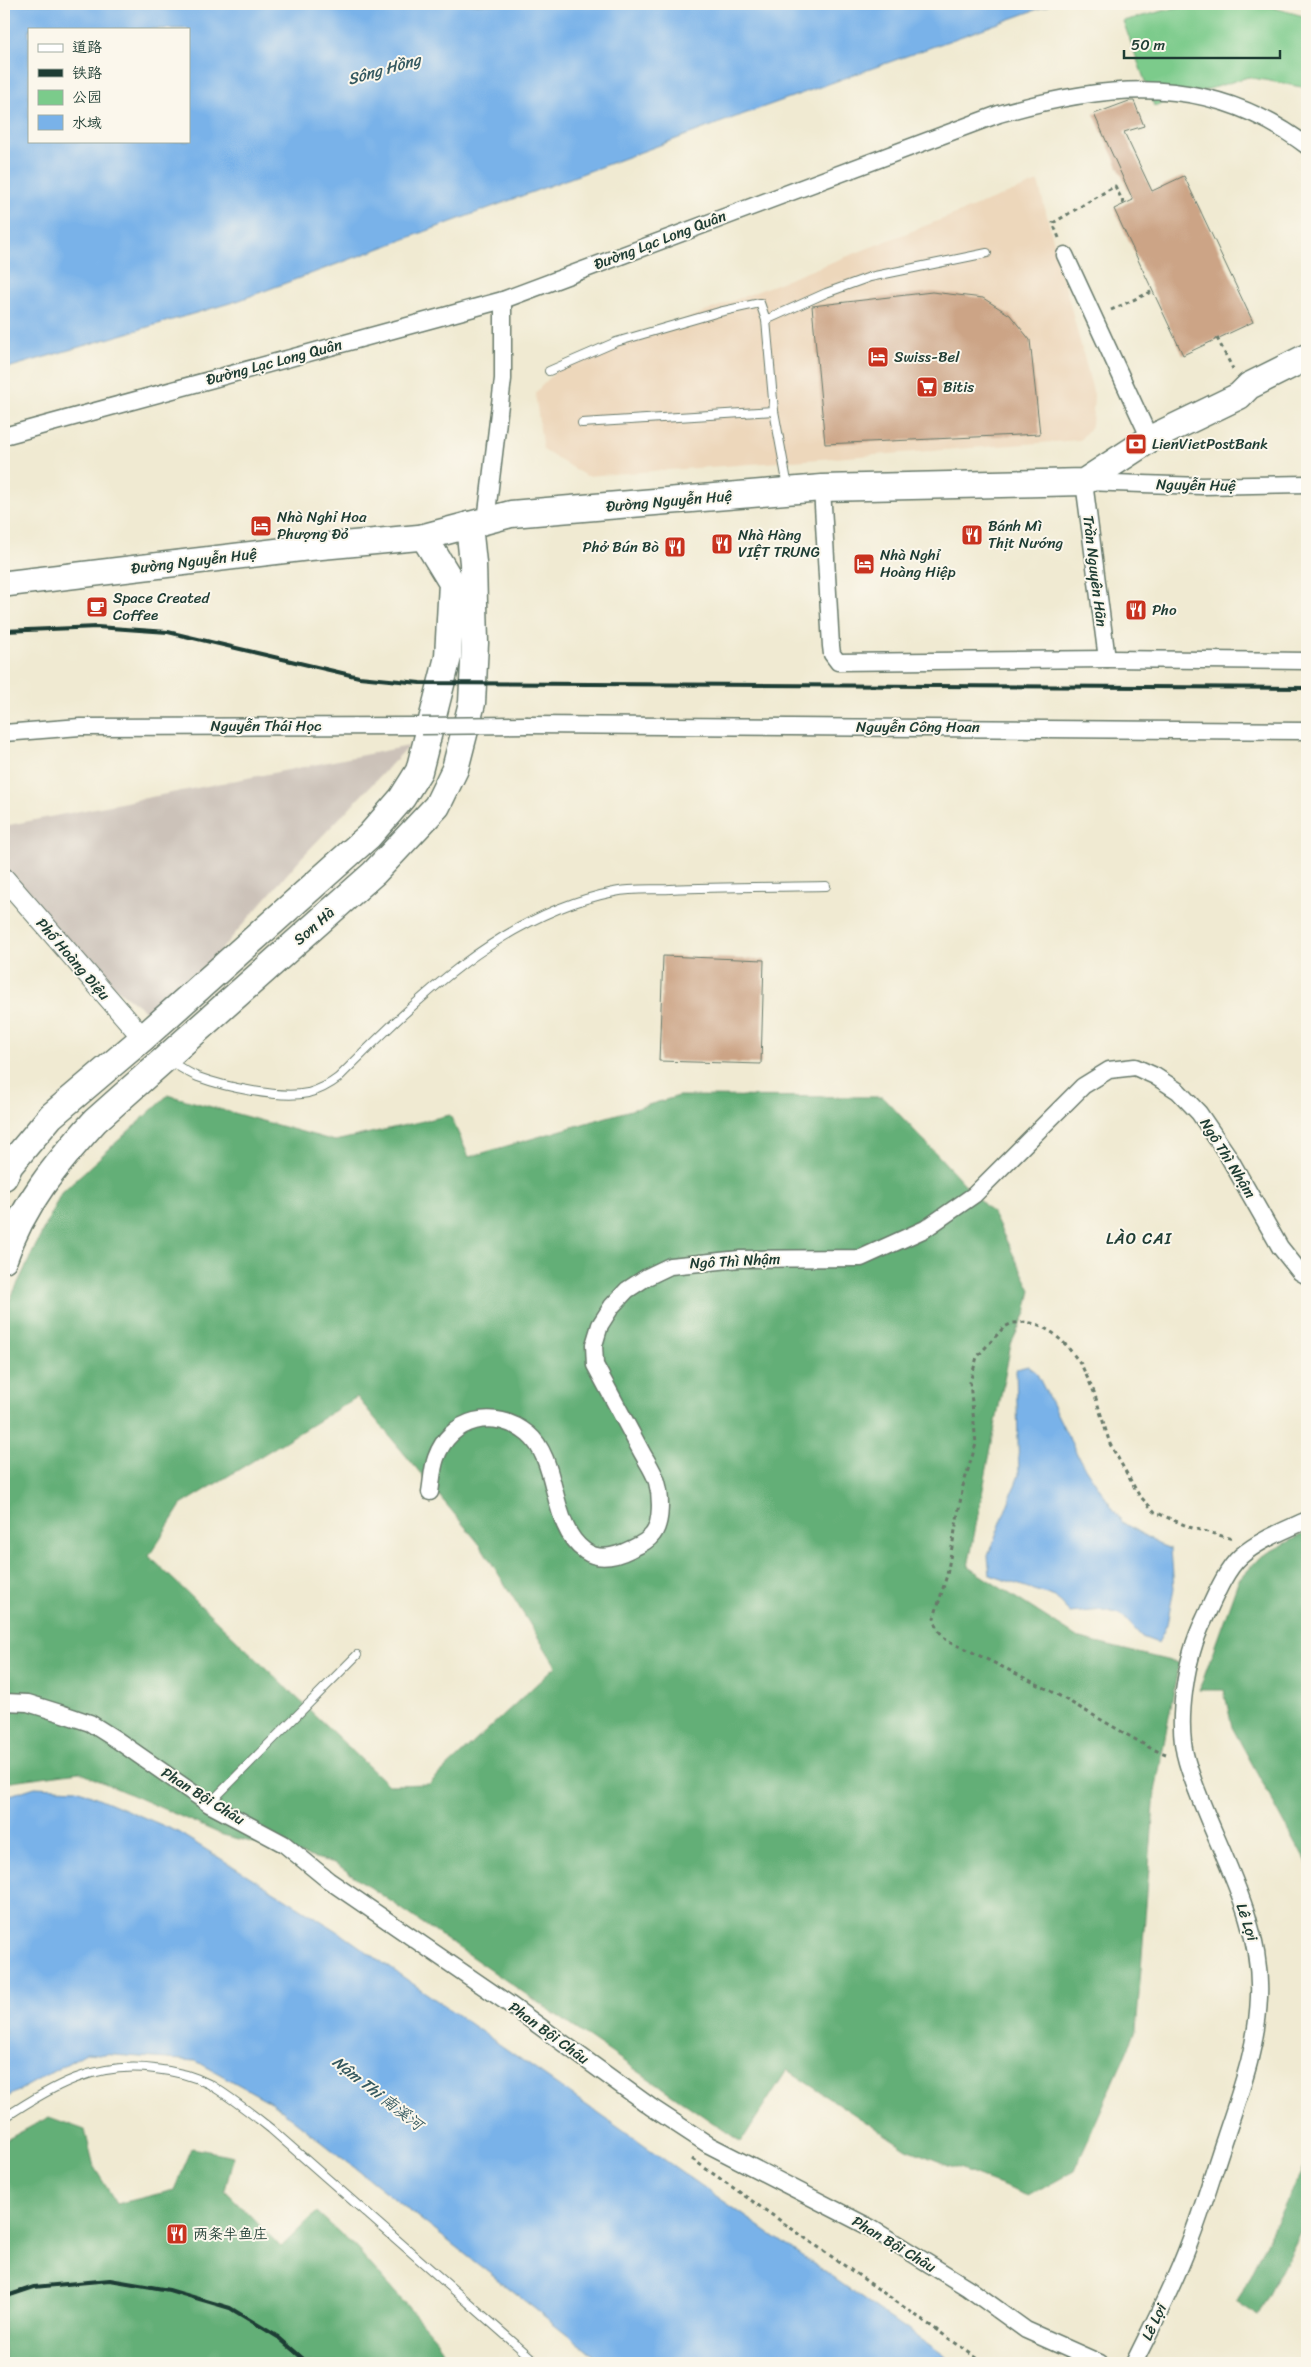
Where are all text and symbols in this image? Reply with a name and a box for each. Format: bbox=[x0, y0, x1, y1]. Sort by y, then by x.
legend bbox=[28, 28, 190, 142]
scale bar bbox=[1124, 28, 1280, 60]
text: 50 m bbox=[1131, 32, 1166, 58]
text: 道路 bbox=[72, 34, 102, 60]
water label: Sông Hồng bbox=[344, 44, 426, 93]
text: 铁路 bbox=[72, 60, 102, 86]
text: 公园 bbox=[72, 84, 102, 110]
text: 水域 bbox=[72, 110, 102, 136]
street label: Đường Lạc Long Quân bbox=[590, 203, 730, 277]
street label: Đường Lạc Long Quân bbox=[203, 331, 345, 393]
place label: Swiss-Bel bbox=[894, 344, 960, 370]
hotel icon: Swiss-Bel bbox=[866, 345, 890, 369]
place label: Bitis bbox=[943, 374, 974, 400]
supermarket icon: Bitis bbox=[915, 375, 939, 399]
place label: LienVietPostBank bbox=[1152, 431, 1268, 457]
bank icon: LienVietPostBank bbox=[1124, 432, 1148, 456]
street label: Nguyễn Huệ bbox=[1156, 471, 1236, 499]
street label: Đường Nguyễn Huệ bbox=[605, 483, 733, 519]
place label: Nhà Nghỉ Hoa Phượng Đỏ bbox=[277, 504, 367, 547]
place label: Bánh Mì Thịt Nướng bbox=[988, 513, 1064, 556]
hotel icon: Nhà Nghỉ Hoa Phượng Đỏ bbox=[249, 514, 273, 538]
street label: Trần Nguyên Hãn bbox=[1075, 514, 1115, 628]
place label: Nhà Hàng VIỆT TRUNG bbox=[738, 522, 820, 565]
restaurant icon: Bánh Mì Thịt Nướng bbox=[960, 523, 984, 547]
restaurant icon: Nhà Hàng VIỆT TRUNG bbox=[710, 532, 734, 556]
place label: Phở Bún Bò bbox=[583, 534, 659, 560]
restaurant icon: Phở Bún Bò bbox=[663, 535, 687, 559]
street label: Đường Nguyễn Huệ bbox=[130, 540, 259, 582]
place label: Nhà Nghỉ Hoàng Hiệp bbox=[880, 542, 956, 585]
hotel icon: Nhà Nghỉ Hoàng Hiệp bbox=[852, 552, 876, 576]
place label: Space Created Coffee bbox=[113, 585, 211, 628]
cafe icon: Space Created Coffee bbox=[85, 595, 109, 619]
place label: Pho bbox=[1152, 597, 1177, 623]
restaurant icon: Pho bbox=[1124, 598, 1148, 622]
street label: Nguyễn Thái Học bbox=[211, 713, 322, 739]
street label: Nguyễn Công Hoan bbox=[856, 714, 980, 740]
street label: Sơn Hà bbox=[287, 900, 341, 952]
street label: Phố Hoàng Diệu bbox=[30, 912, 116, 1006]
street label: Ngô Thì Nhậm bbox=[1193, 1113, 1263, 1204]
district label: LÀO CAI bbox=[1106, 1224, 1173, 1253]
street label: Ngô Thì Nhậm bbox=[689, 1246, 782, 1276]
street label: Phan Bội Châu bbox=[156, 1760, 250, 1832]
street label: Lê Lợi bbox=[1229, 1900, 1266, 1945]
street label: Phan Bội Châu bbox=[503, 1995, 595, 2071]
water label: Nậm Thi 南溪河 bbox=[326, 2048, 432, 2140]
street label: Phan Bội Châu bbox=[847, 2209, 941, 2279]
place label: 两条半鱼庄 bbox=[193, 2221, 268, 2247]
restaurant icon: 两条半鱼庄 bbox=[165, 2222, 189, 2246]
street label: Lê Lợi bbox=[1134, 2298, 1174, 2345]

